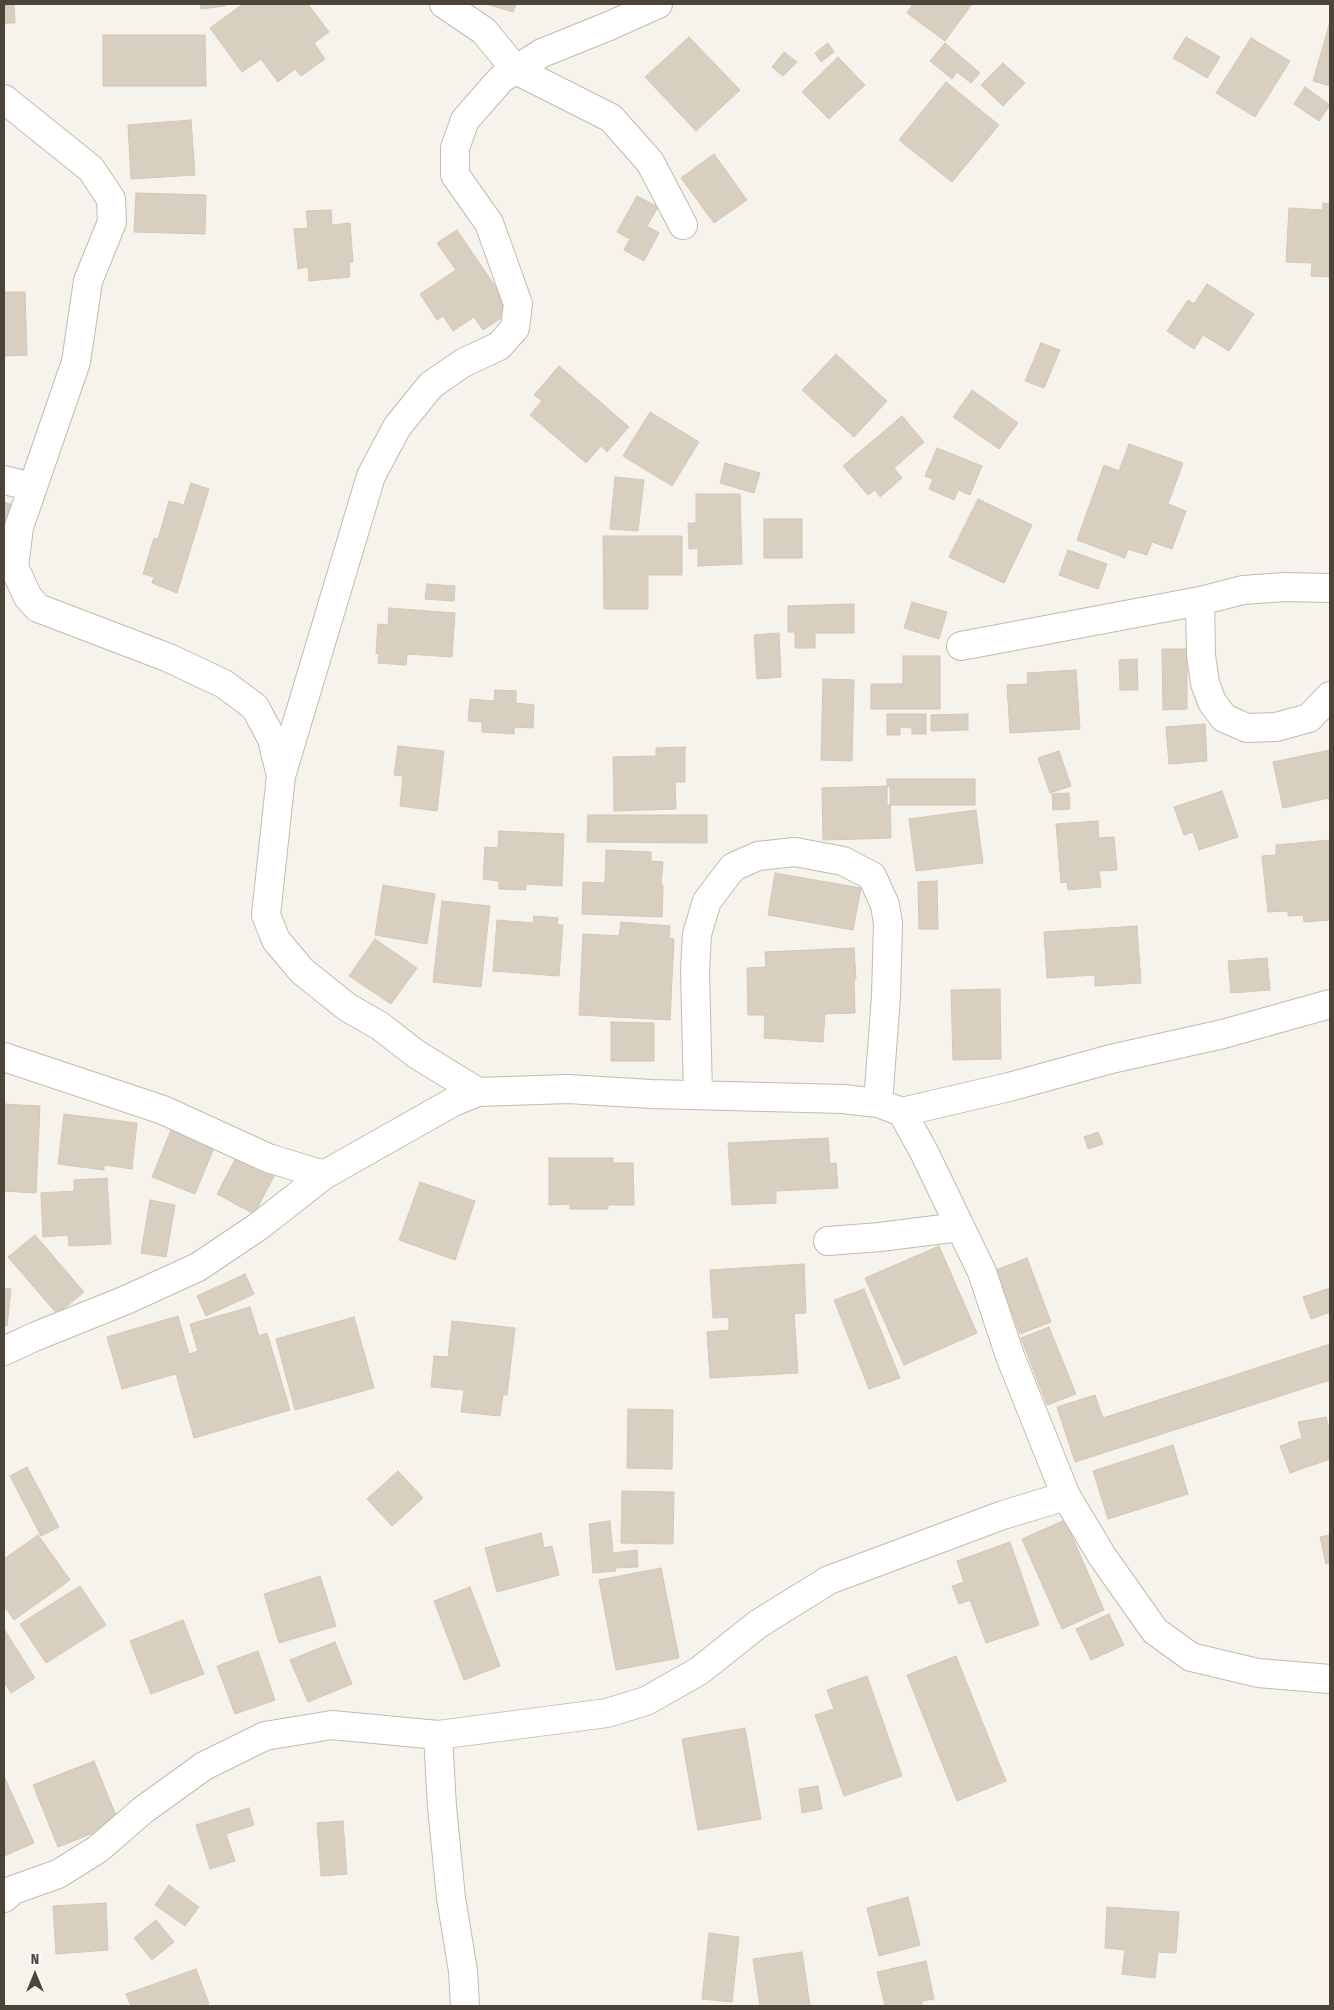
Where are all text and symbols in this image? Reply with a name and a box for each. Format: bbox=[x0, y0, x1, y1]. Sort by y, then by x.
north arrow bbox=[10, 1950, 60, 2000]
text: N bbox=[31, 1951, 39, 1968]

